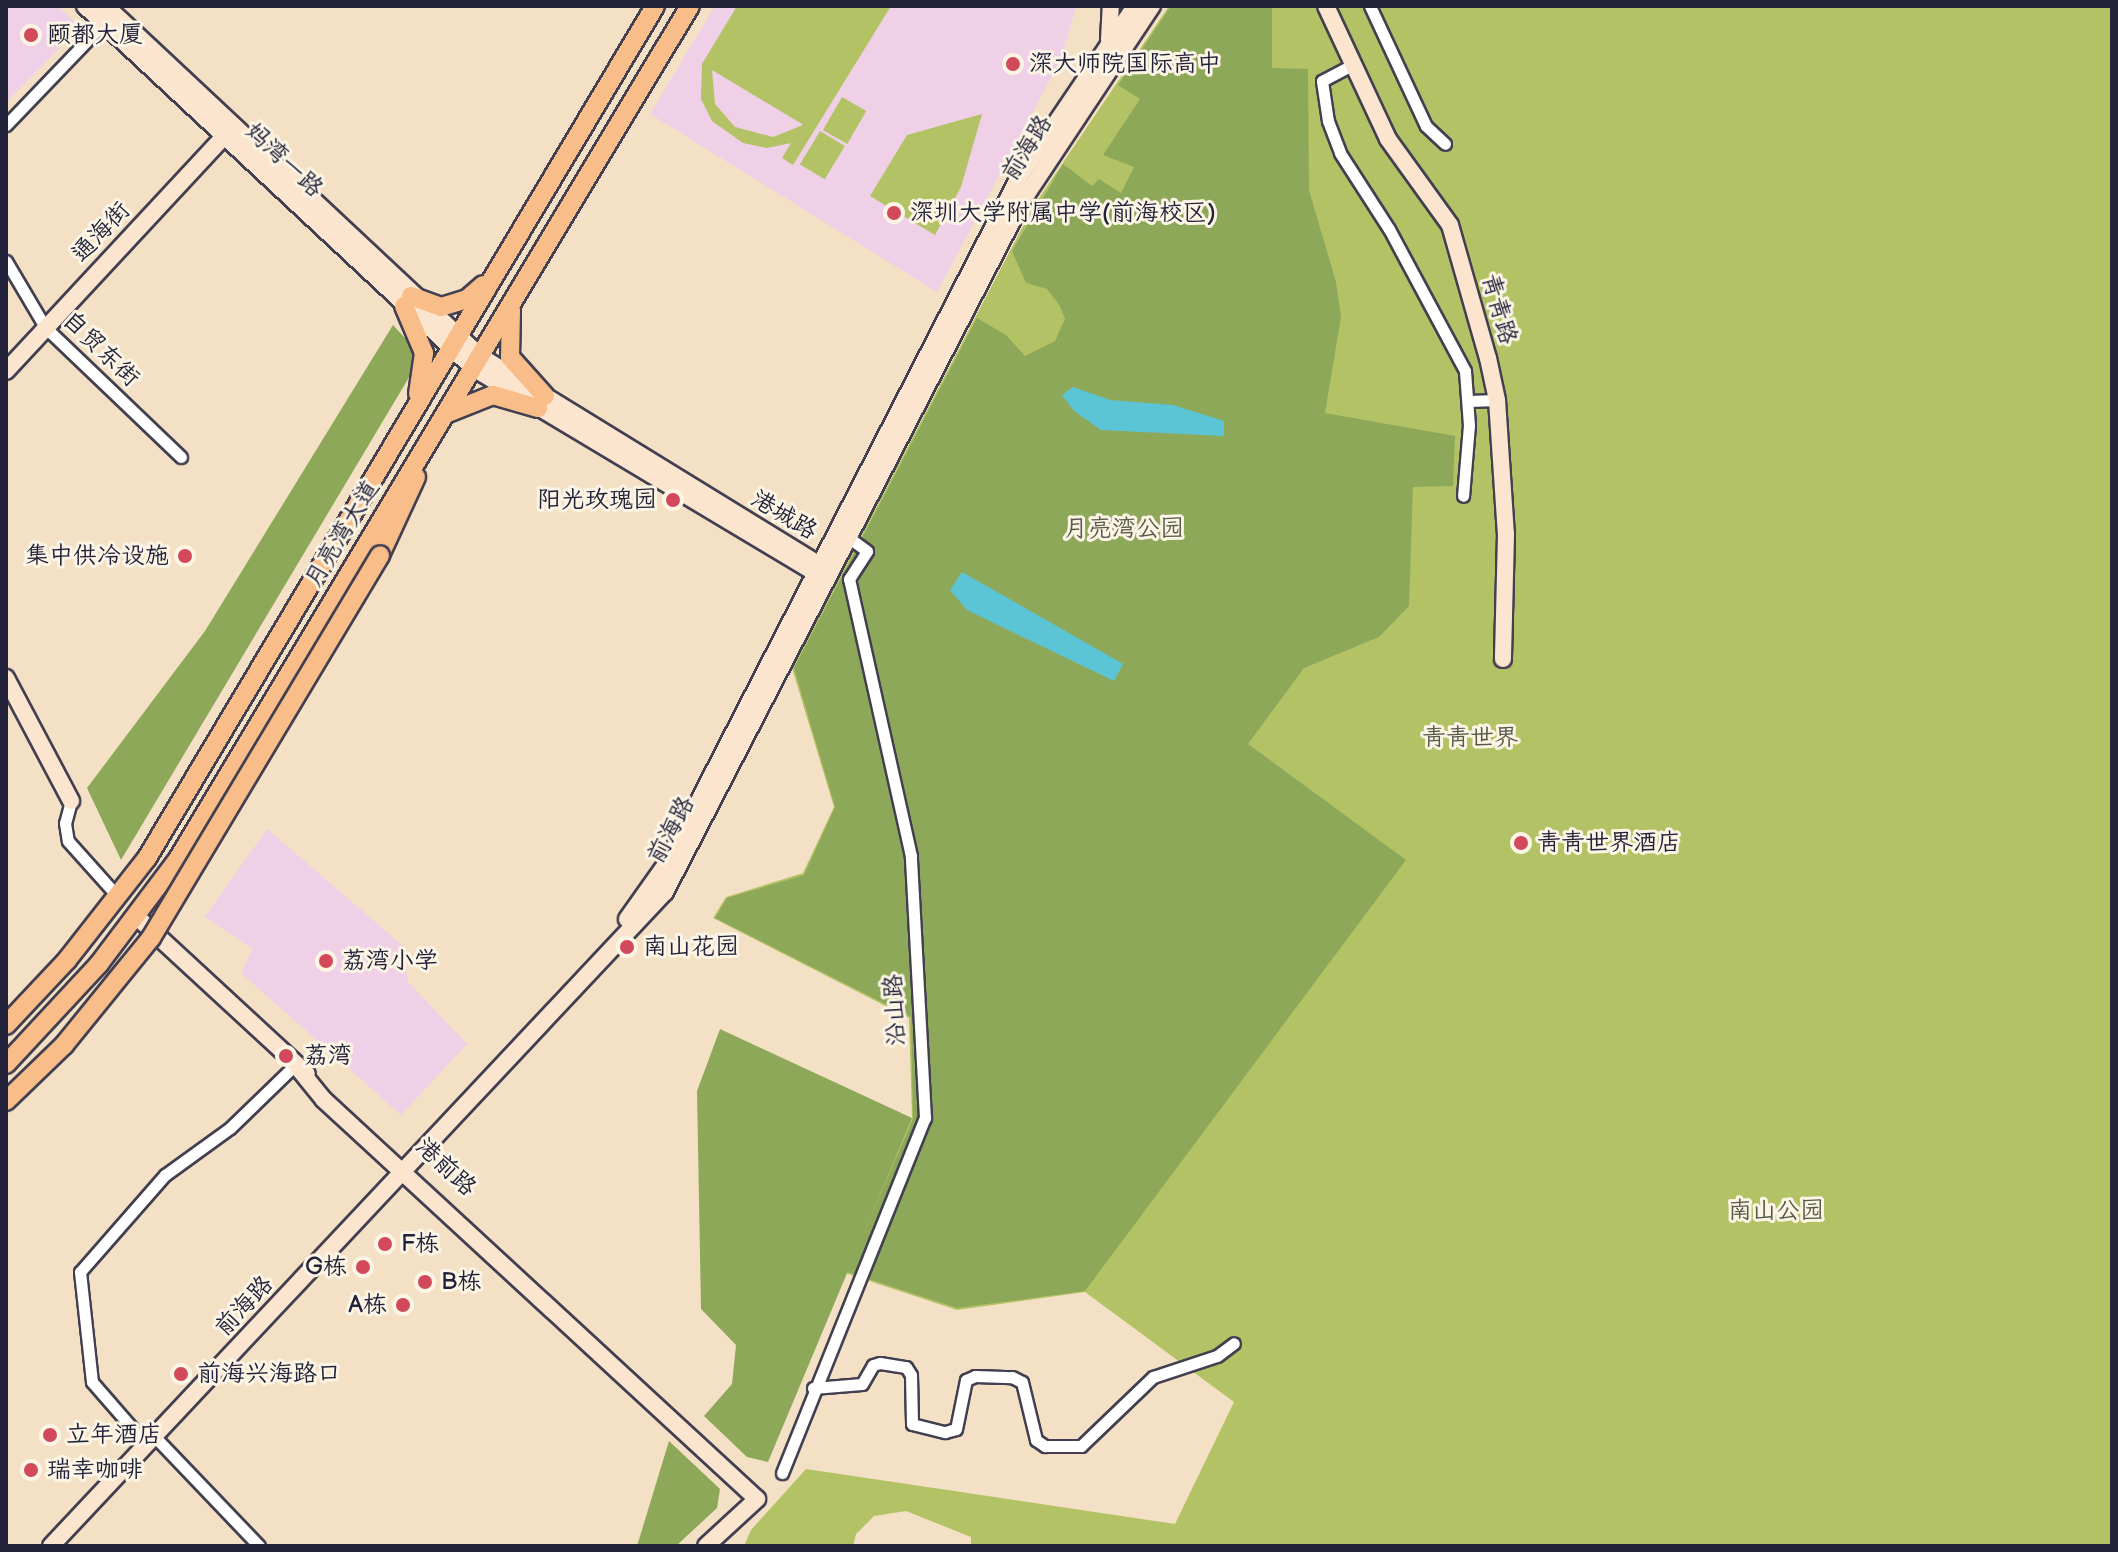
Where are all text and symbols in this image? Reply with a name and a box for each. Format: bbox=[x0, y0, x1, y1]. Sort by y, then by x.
place label: 颐都大厦 bbox=[47, 21, 143, 49]
marker: 颐都大厦 bbox=[22, 26, 40, 44]
place label: 深大师院国际高中 bbox=[1029, 50, 1221, 78]
marker: 深大师院国际高中 bbox=[1004, 55, 1022, 73]
street label: 前海路 bbox=[996, 110, 1058, 186]
street label: 妈湾一路 bbox=[239, 117, 329, 203]
street label: 通海街 bbox=[66, 196, 136, 268]
place label: 深圳大学附属中学(前海校区) bbox=[910, 199, 1216, 227]
marker: 深圳大学附属中学(前海校区) bbox=[885, 204, 903, 222]
street label: 青青路 bbox=[1475, 270, 1523, 348]
street label: 自贸东街 bbox=[56, 305, 146, 393]
street label: 月亮湾大道 bbox=[299, 475, 385, 593]
street label: 港城路 bbox=[746, 484, 822, 546]
place label: 阳光玫瑰园 bbox=[537, 486, 657, 514]
marker: 阳光玫瑰园 bbox=[664, 491, 682, 509]
park label: 月亮湾公园 bbox=[1064, 515, 1184, 543]
place label: 集中供冷设施 bbox=[25, 542, 169, 570]
marker: 集中供冷设施 bbox=[176, 547, 194, 565]
park label: 青青世界 bbox=[1422, 724, 1518, 752]
street label: 前海路 bbox=[641, 791, 701, 869]
place label: 青青世界酒店 bbox=[1537, 829, 1681, 857]
marker: 青青世界酒店 bbox=[1512, 834, 1530, 852]
place label: 南山花园 bbox=[643, 933, 739, 961]
marker: 南山花园 bbox=[618, 938, 636, 956]
place label: 荔湾小学 bbox=[342, 947, 438, 975]
marker: 荔湾小学 bbox=[317, 952, 335, 970]
street label: 沿山路 bbox=[879, 973, 911, 1047]
place label: 荔湾 bbox=[304, 1042, 352, 1070]
marker: 荔湾 bbox=[275, 1045, 297, 1067]
street label: 港前路 bbox=[410, 1132, 482, 1202]
park label: 南山公园 bbox=[1728, 1197, 1824, 1225]
place label: F栋 bbox=[401, 1230, 439, 1258]
marker: F栋 bbox=[376, 1235, 394, 1253]
place label: G栋 bbox=[305, 1253, 347, 1281]
marker: G栋 bbox=[354, 1258, 372, 1276]
place label: B栋 bbox=[441, 1268, 481, 1296]
street label: 前海路 bbox=[209, 1270, 279, 1342]
marker: B栋 bbox=[416, 1273, 434, 1291]
place label: A栋 bbox=[348, 1291, 387, 1319]
marker: A栋 bbox=[394, 1296, 412, 1314]
place label: 前海兴海路口 bbox=[197, 1360, 341, 1388]
marker: 前海兴海路口 bbox=[172, 1365, 190, 1383]
place label: 立年酒店 bbox=[66, 1421, 162, 1449]
marker: 立年酒店 bbox=[41, 1426, 59, 1444]
place label: 瑞幸咖啡 bbox=[47, 1456, 143, 1484]
marker: 瑞幸咖啡 bbox=[22, 1461, 40, 1479]

